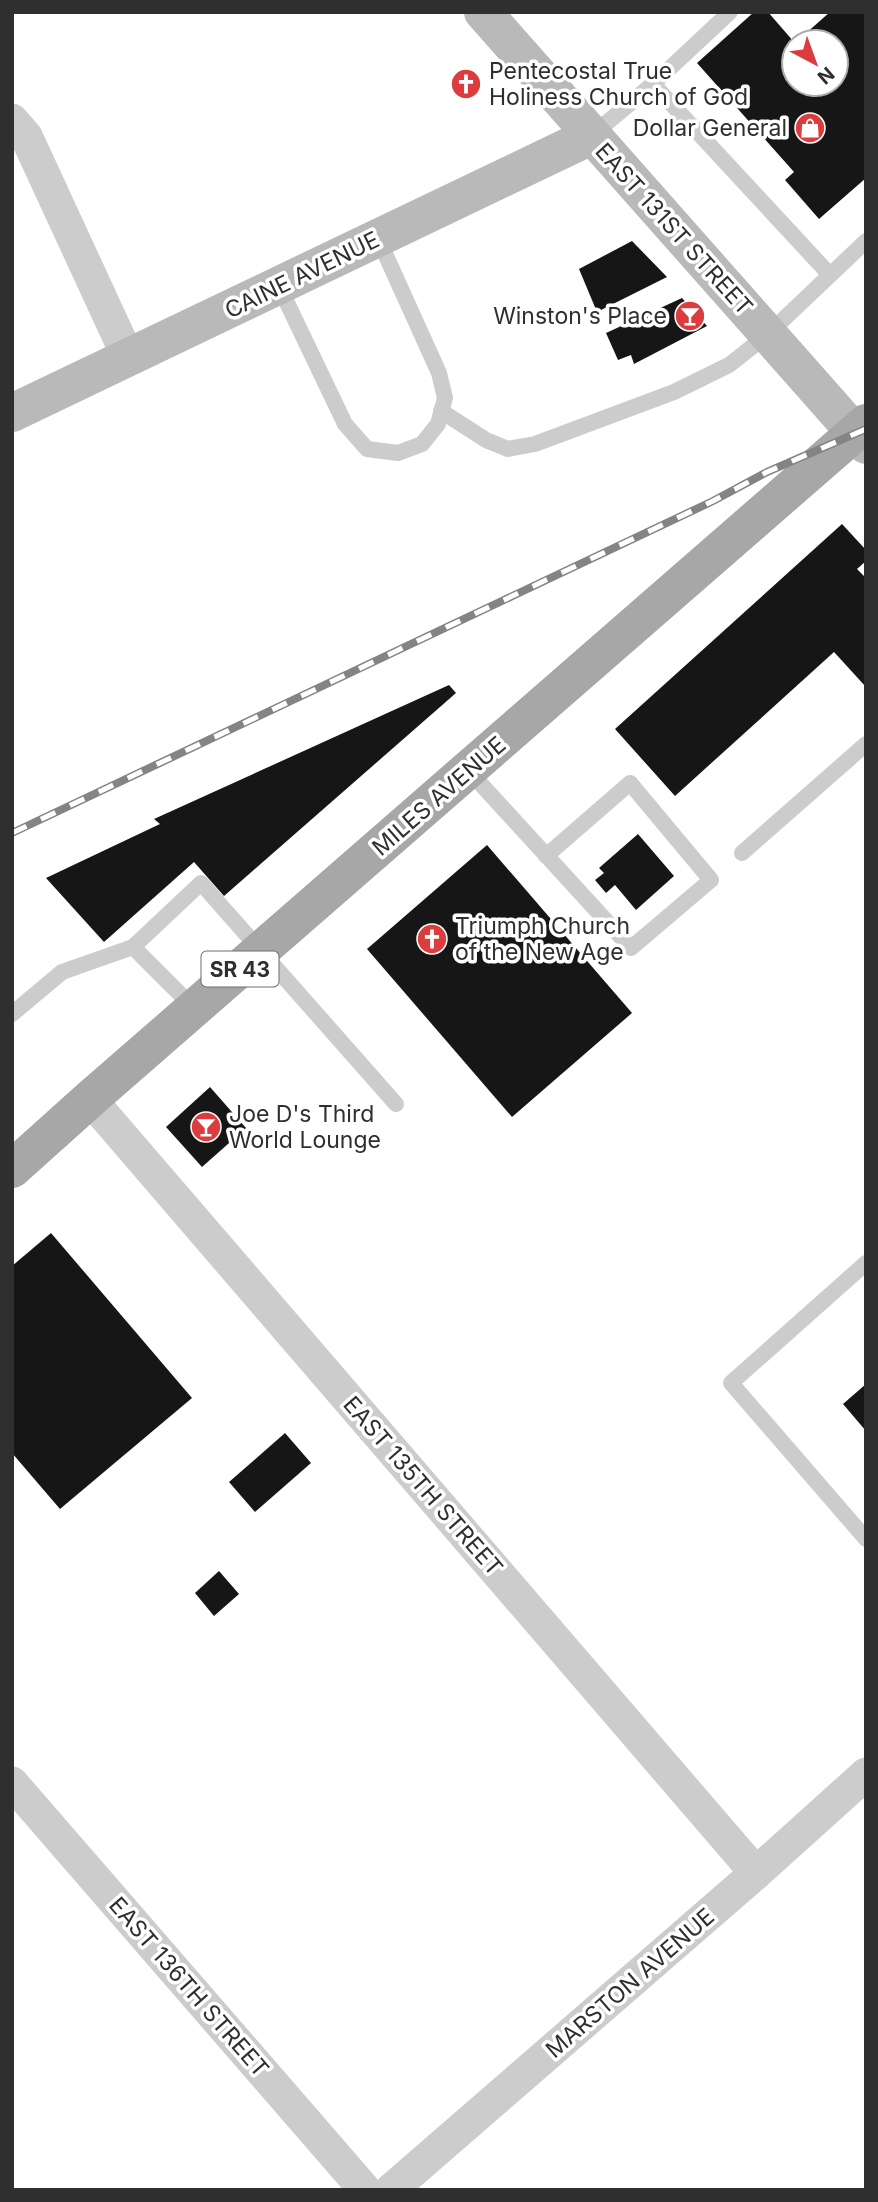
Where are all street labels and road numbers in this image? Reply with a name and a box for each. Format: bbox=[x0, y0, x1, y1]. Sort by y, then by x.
street label: EAST 131ST STREET bbox=[589, 137, 759, 321]
street label: CAINE AVENUE bbox=[220, 226, 384, 324]
street label: MILES AVENUE bbox=[367, 731, 511, 861]
road number: SR 43 bbox=[202, 951, 278, 986]
street label: EAST 135TH STREET bbox=[337, 1391, 509, 1581]
street label: EAST 136TH STREET bbox=[103, 1891, 275, 2083]
street label: MARSTON AVENUE bbox=[540, 1902, 720, 2064]

